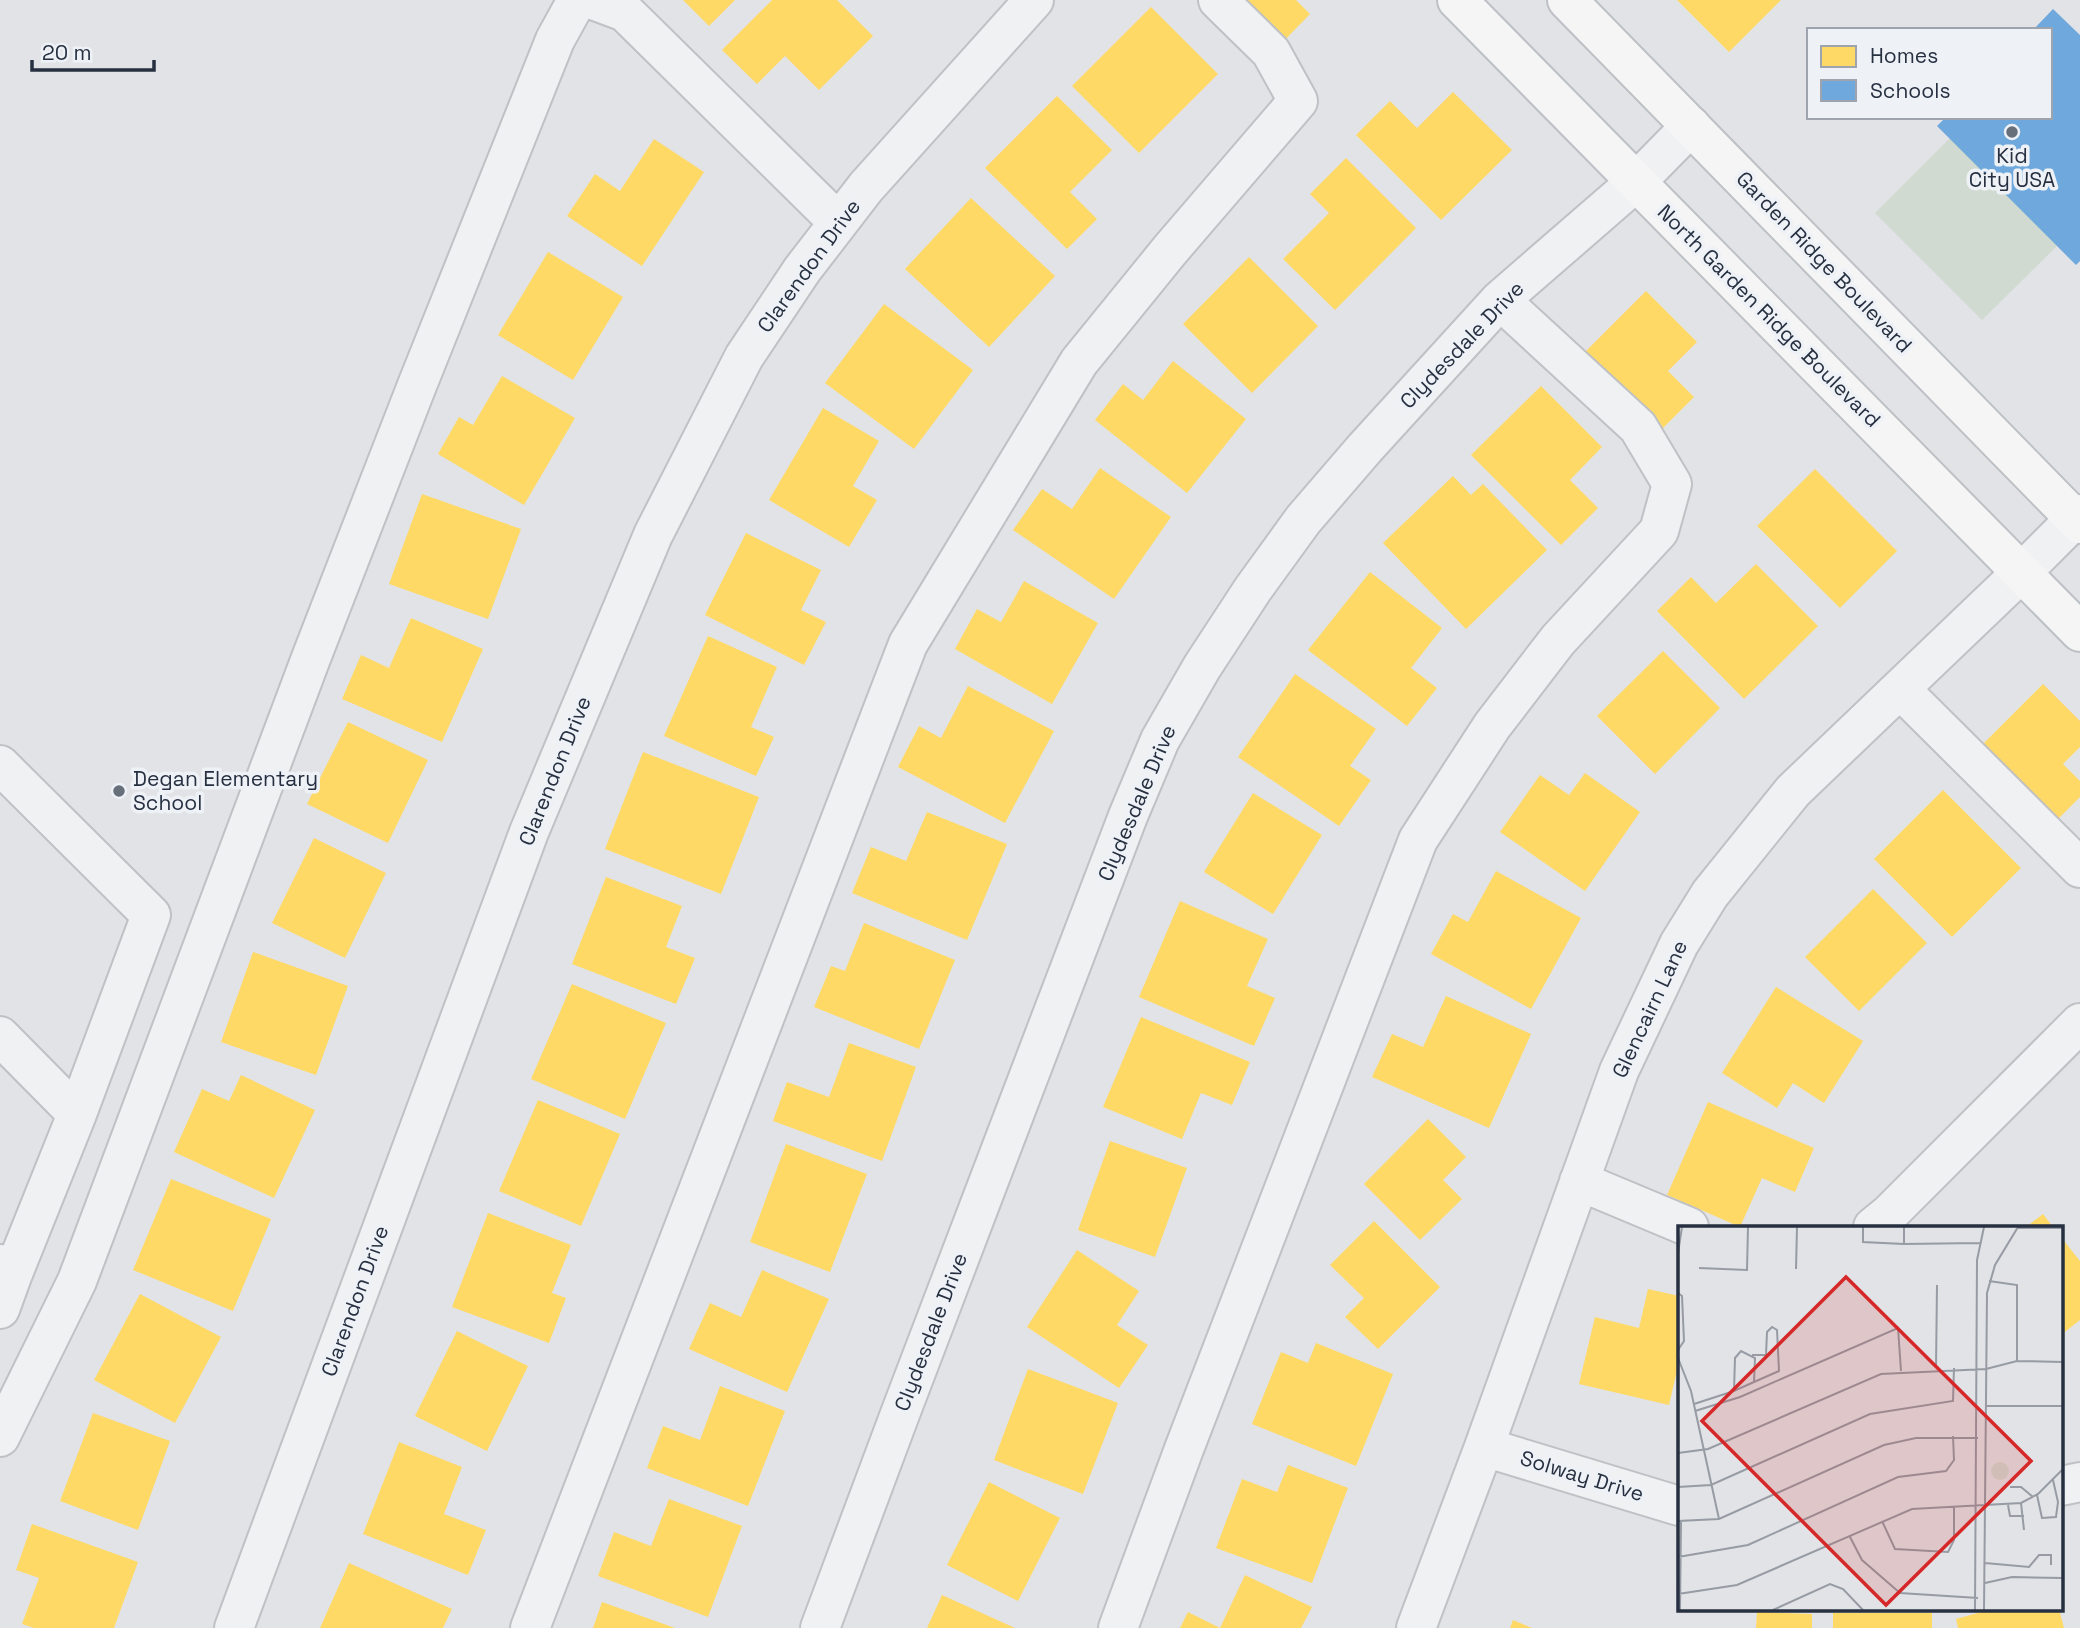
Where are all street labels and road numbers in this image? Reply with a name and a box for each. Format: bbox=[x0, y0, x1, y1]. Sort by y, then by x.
street label: Garden Ridge Boulevard bbox=[1731, 165, 1918, 358]
street label: Clarendon Drive bbox=[751, 194, 866, 338]
street label: North Garden Ridge Boulevard bbox=[1652, 198, 1887, 433]
street label: Clydesdale Drive bbox=[1394, 275, 1529, 414]
street label: Clarendon Drive bbox=[512, 692, 597, 849]
street label: Clydesdale Drive bbox=[1091, 720, 1182, 885]
street label: Glencairn Lane bbox=[1606, 936, 1693, 1082]
street label: Clarendon Drive bbox=[315, 1222, 394, 1380]
street label: Clydesdale Drive bbox=[888, 1249, 973, 1415]
street label: Solway Drive bbox=[1517, 1444, 1647, 1507]

